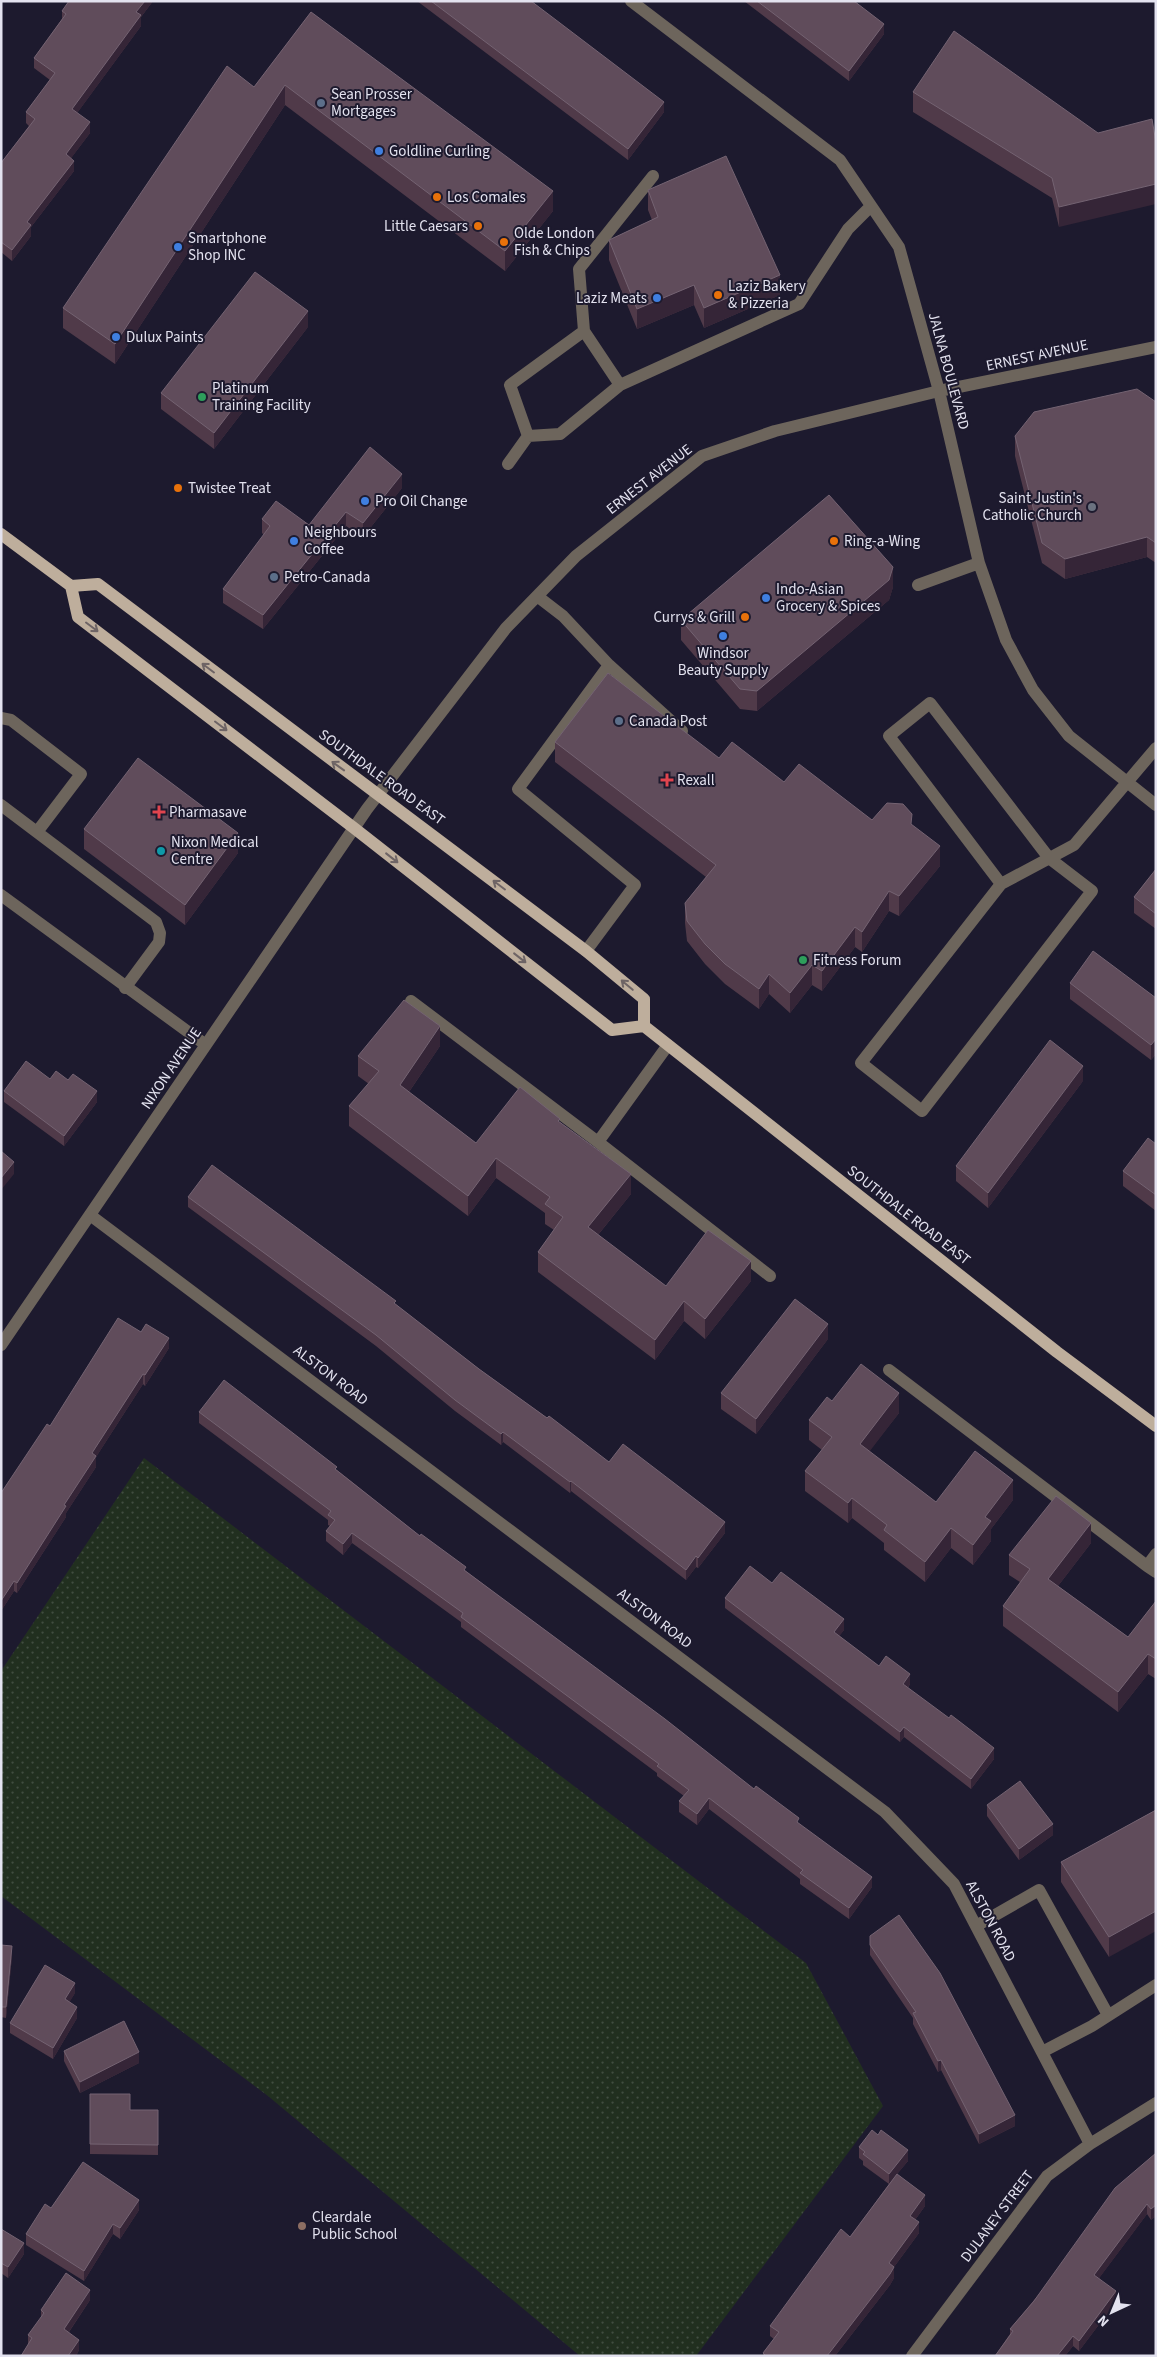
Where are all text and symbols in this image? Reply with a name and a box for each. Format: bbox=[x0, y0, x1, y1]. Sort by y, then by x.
place label: Sean Prosser Mortgages bbox=[331, 84, 413, 122]
marker: Sean Prosser Mortgages bbox=[315, 97, 327, 109]
place label: Goldline Curling bbox=[389, 141, 490, 162]
marker: Goldline Curling bbox=[373, 145, 385, 157]
place label: Los Comales bbox=[447, 187, 526, 208]
marker: Los Comales bbox=[431, 191, 443, 203]
place label: Little Caesars bbox=[384, 216, 468, 237]
marker: Little Caesars bbox=[472, 220, 484, 232]
place label: Olde London Fish & Chips bbox=[514, 223, 595, 261]
place label: Smartphone Shop INC bbox=[188, 228, 267, 266]
marker: Olde London Fish & Chips bbox=[498, 236, 510, 248]
marker: Smartphone Shop INC bbox=[172, 241, 184, 253]
place label: Laziz Bakery & Pizzeria bbox=[728, 276, 806, 314]
place label: Laziz Meats bbox=[576, 288, 647, 309]
marker: Laziz Bakery & Pizzeria bbox=[712, 289, 724, 301]
marker: Laziz Meats bbox=[651, 292, 663, 304]
street label: JALNA BOULEVARD bbox=[923, 310, 974, 432]
place label: Dulux Paints bbox=[126, 327, 204, 348]
marker: Dulux Paints bbox=[110, 331, 122, 343]
street label: ERNEST AVENUE bbox=[984, 334, 1090, 377]
place label: Platinum Training Facility bbox=[212, 378, 311, 416]
marker: Platinum Training Facility bbox=[196, 391, 208, 403]
street label: ERNEST AVENUE bbox=[602, 439, 697, 520]
place label: Twistee Treat bbox=[188, 478, 271, 499]
marker: Twistee Treat bbox=[172, 482, 184, 494]
place label: Saint Justin's Catholic Church bbox=[982, 488, 1082, 526]
place label: Pro Oil Change bbox=[375, 491, 467, 512]
marker: Pro Oil Change bbox=[359, 495, 371, 507]
marker: Saint Justin's Catholic Church bbox=[1086, 501, 1098, 513]
place label: Neighbours Coffee bbox=[304, 522, 377, 560]
place label: Ring-a-Wing bbox=[844, 531, 920, 552]
marker: Neighbours Coffee bbox=[288, 535, 300, 547]
marker: Ring-a-Wing bbox=[828, 535, 840, 547]
place label: Petro-Canada bbox=[284, 567, 370, 588]
marker: Petro-Canada bbox=[268, 571, 280, 583]
place label: Indo-Asian Grocery & Spices bbox=[776, 579, 880, 617]
marker: Indo-Asian Grocery & Spices bbox=[760, 592, 772, 604]
place label: Currys & Grill bbox=[653, 607, 735, 628]
marker: Currys & Grill bbox=[739, 611, 751, 623]
one-way arrow bbox=[85, 622, 98, 633]
marker: Windsor Beauty Supply bbox=[717, 630, 729, 642]
place label: Windsor Beauty Supply bbox=[678, 643, 768, 681]
one-way arrow bbox=[202, 663, 215, 674]
place label: Canada Post bbox=[629, 711, 707, 732]
marker: Canada Post bbox=[613, 715, 625, 727]
one-way arrow bbox=[214, 721, 228, 731]
street label: SOUTHDALE ROAD EAST bbox=[314, 724, 449, 830]
one-way arrow bbox=[332, 760, 345, 771]
place label: Rexall bbox=[677, 770, 715, 791]
marker: Rexall bbox=[661, 774, 673, 786]
place label: Pharmasave bbox=[169, 802, 247, 823]
marker: Pharmasave bbox=[153, 806, 165, 818]
place label: Nixon Medical Centre bbox=[171, 832, 259, 870]
marker: Nixon Medical Centre bbox=[155, 845, 167, 857]
one-way arrow bbox=[385, 853, 398, 864]
one-way arrow bbox=[493, 880, 506, 891]
place label: Fitness Forum bbox=[813, 950, 902, 971]
one-way arrow bbox=[513, 953, 526, 964]
marker: Fitness Forum bbox=[797, 954, 809, 966]
one-way arrow bbox=[621, 980, 634, 991]
street label: NIXON AVENUE bbox=[136, 1023, 207, 1113]
street label: SOUTHDALE ROAD EAST bbox=[843, 1161, 975, 1270]
street label: ALSTON ROAD bbox=[289, 1340, 373, 1411]
street label: ALSTON ROAD bbox=[613, 1583, 697, 1654]
street label: ALSTON ROAD bbox=[960, 1877, 1021, 1965]
street label: DULANEY STREET bbox=[956, 2166, 1039, 2267]
place label: Cleardale Public School bbox=[312, 2207, 398, 2245]
marker: Cleardale Public School bbox=[296, 2220, 308, 2232]
north arrow bbox=[1087, 2287, 1137, 2337]
text: N bbox=[1093, 2310, 1114, 2331]

